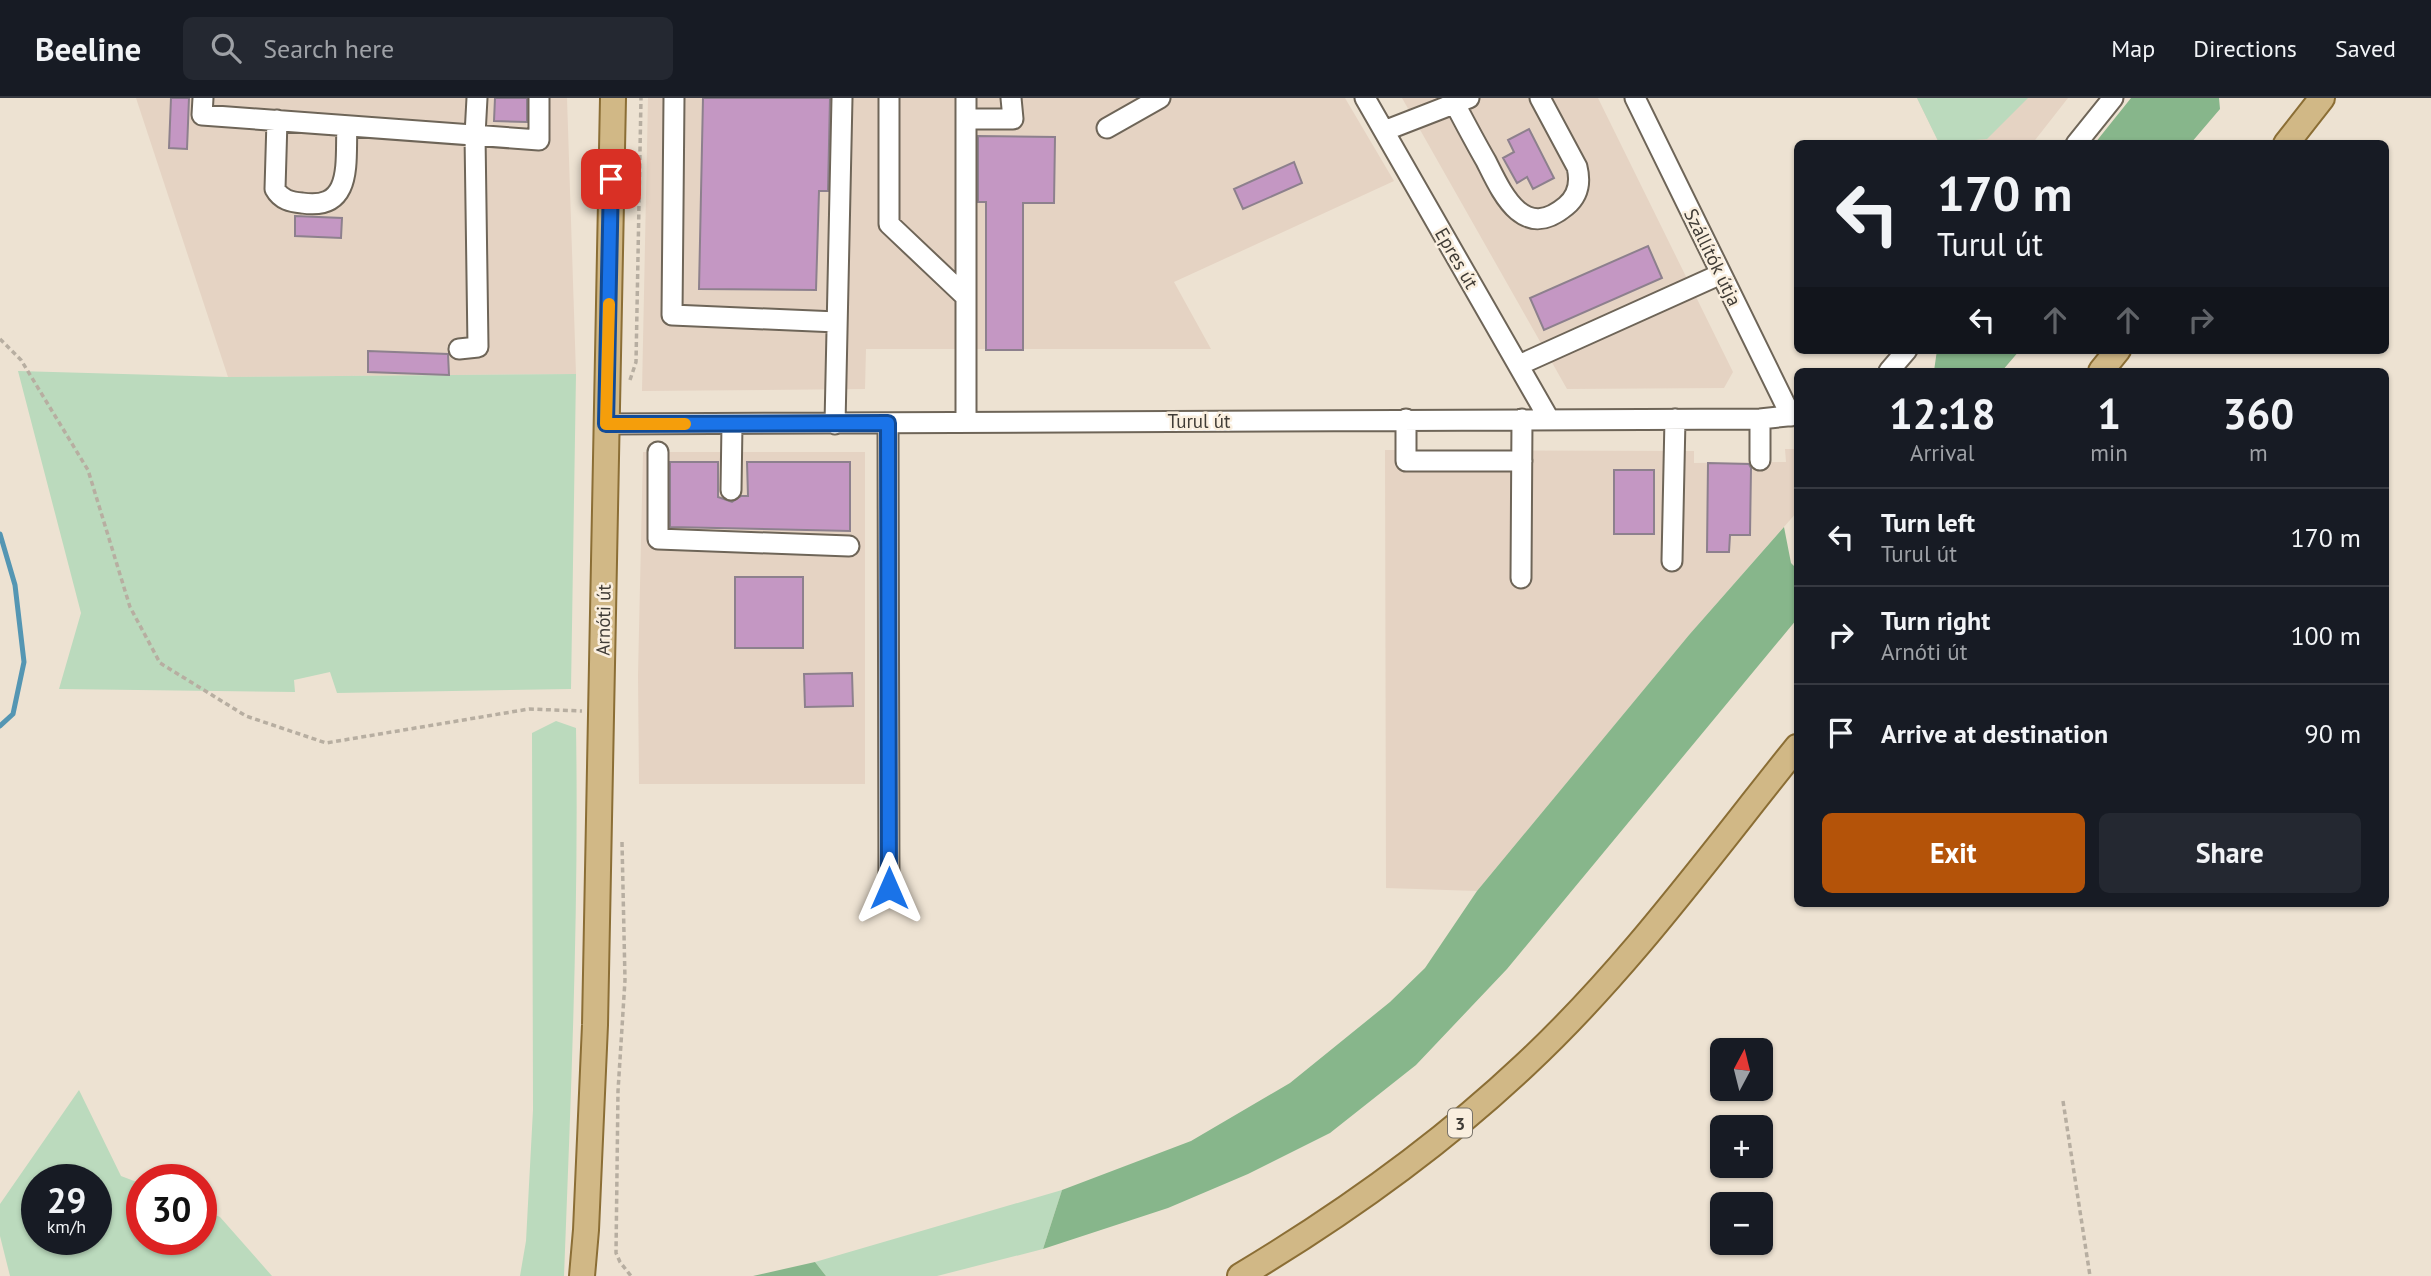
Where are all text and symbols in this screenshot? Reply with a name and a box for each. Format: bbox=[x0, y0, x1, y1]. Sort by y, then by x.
search box bbox=[183, 17, 673, 80]
text: Beeline bbox=[35, 27, 141, 70]
icon: search bbox=[207, 29, 245, 67]
text: Search here bbox=[263, 32, 394, 65]
text: Map bbox=[2111, 33, 2155, 64]
text: Directions bbox=[2193, 33, 2297, 64]
text: Saved bbox=[2335, 33, 2396, 64]
pin bbox=[581, 149, 641, 209]
icon: arrive bbox=[592, 160, 630, 198]
text: 170 m bbox=[1937, 161, 2072, 225]
icon: left bbox=[1822, 168, 1913, 259]
street label: Szállítók útja bbox=[1679, 204, 1747, 310]
street label: Epres út bbox=[1430, 223, 1484, 293]
text: Turul út bbox=[1937, 223, 2043, 265]
icon: left bbox=[1963, 301, 2001, 339]
icon: ahead bbox=[2036, 301, 2074, 339]
icon: ahead bbox=[2109, 301, 2147, 339]
icon: right bbox=[2182, 301, 2220, 339]
text: 12:18 bbox=[1889, 386, 1995, 441]
text: 1 bbox=[2097, 386, 2121, 441]
text: 360 bbox=[2223, 386, 2294, 441]
street label: Turul út bbox=[1168, 409, 1231, 433]
text: Arrival bbox=[1910, 438, 1974, 467]
text: min bbox=[2090, 438, 2128, 467]
text: m bbox=[2249, 438, 2268, 467]
text: Turn left bbox=[1881, 506, 1975, 539]
icon: left bbox=[1822, 518, 1860, 556]
text: 170 m bbox=[2290, 521, 2361, 554]
text: Turul út bbox=[1881, 539, 1957, 568]
street label: Arnóti út bbox=[590, 584, 616, 656]
text: Turn right bbox=[1881, 604, 1990, 637]
icon: right bbox=[1822, 616, 1860, 654]
text: 100 m bbox=[2290, 619, 2361, 652]
text: Arnóti út bbox=[1881, 637, 1967, 666]
icon: arrive bbox=[1822, 714, 1860, 752]
text: Arrive at destination bbox=[1881, 717, 2108, 750]
text: 90 m bbox=[2305, 717, 2361, 750]
button: Exit bbox=[1822, 813, 2085, 893]
button: Share bbox=[2099, 813, 2361, 893]
position arrow bbox=[852, 851, 926, 925]
north arrow bbox=[1710, 1038, 1773, 1101]
map controls bbox=[1710, 1038, 1773, 1255]
road number: 3 bbox=[1448, 1108, 1472, 1138]
button: + bbox=[1710, 1115, 1773, 1178]
speed limit sign: 30 bbox=[126, 1164, 217, 1255]
text: 29 bbox=[47, 1177, 86, 1223]
button: − bbox=[1710, 1192, 1773, 1255]
text: km/h bbox=[47, 1215, 86, 1238]

